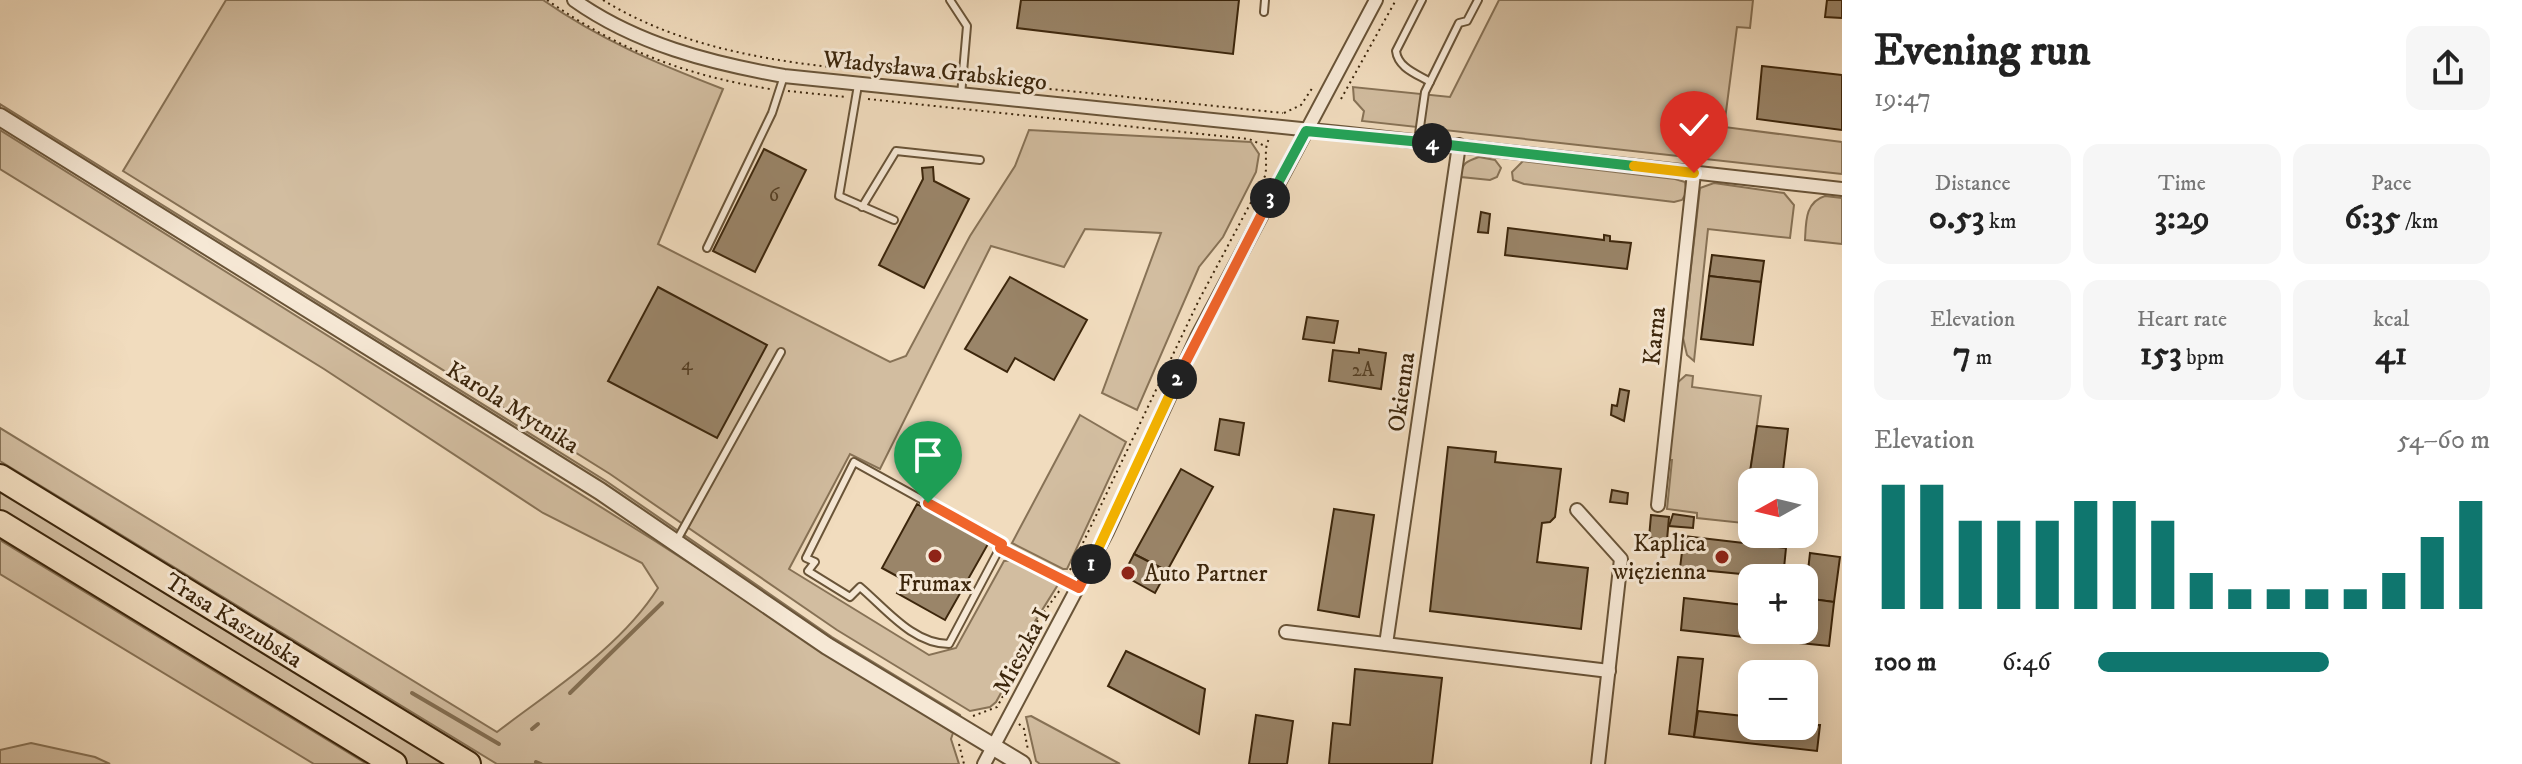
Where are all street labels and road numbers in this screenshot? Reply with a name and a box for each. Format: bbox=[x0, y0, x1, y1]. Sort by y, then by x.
street label: Władysława Grabskiego bbox=[820, 44, 1048, 98]
street label: Karna bbox=[1637, 305, 1673, 367]
street label: Okienna bbox=[1382, 350, 1423, 434]
street label: Karola Mytnika bbox=[440, 355, 585, 461]
street label: Trasa Kaszubska bbox=[159, 567, 309, 675]
street label: Mieszka I bbox=[987, 603, 1057, 700]

